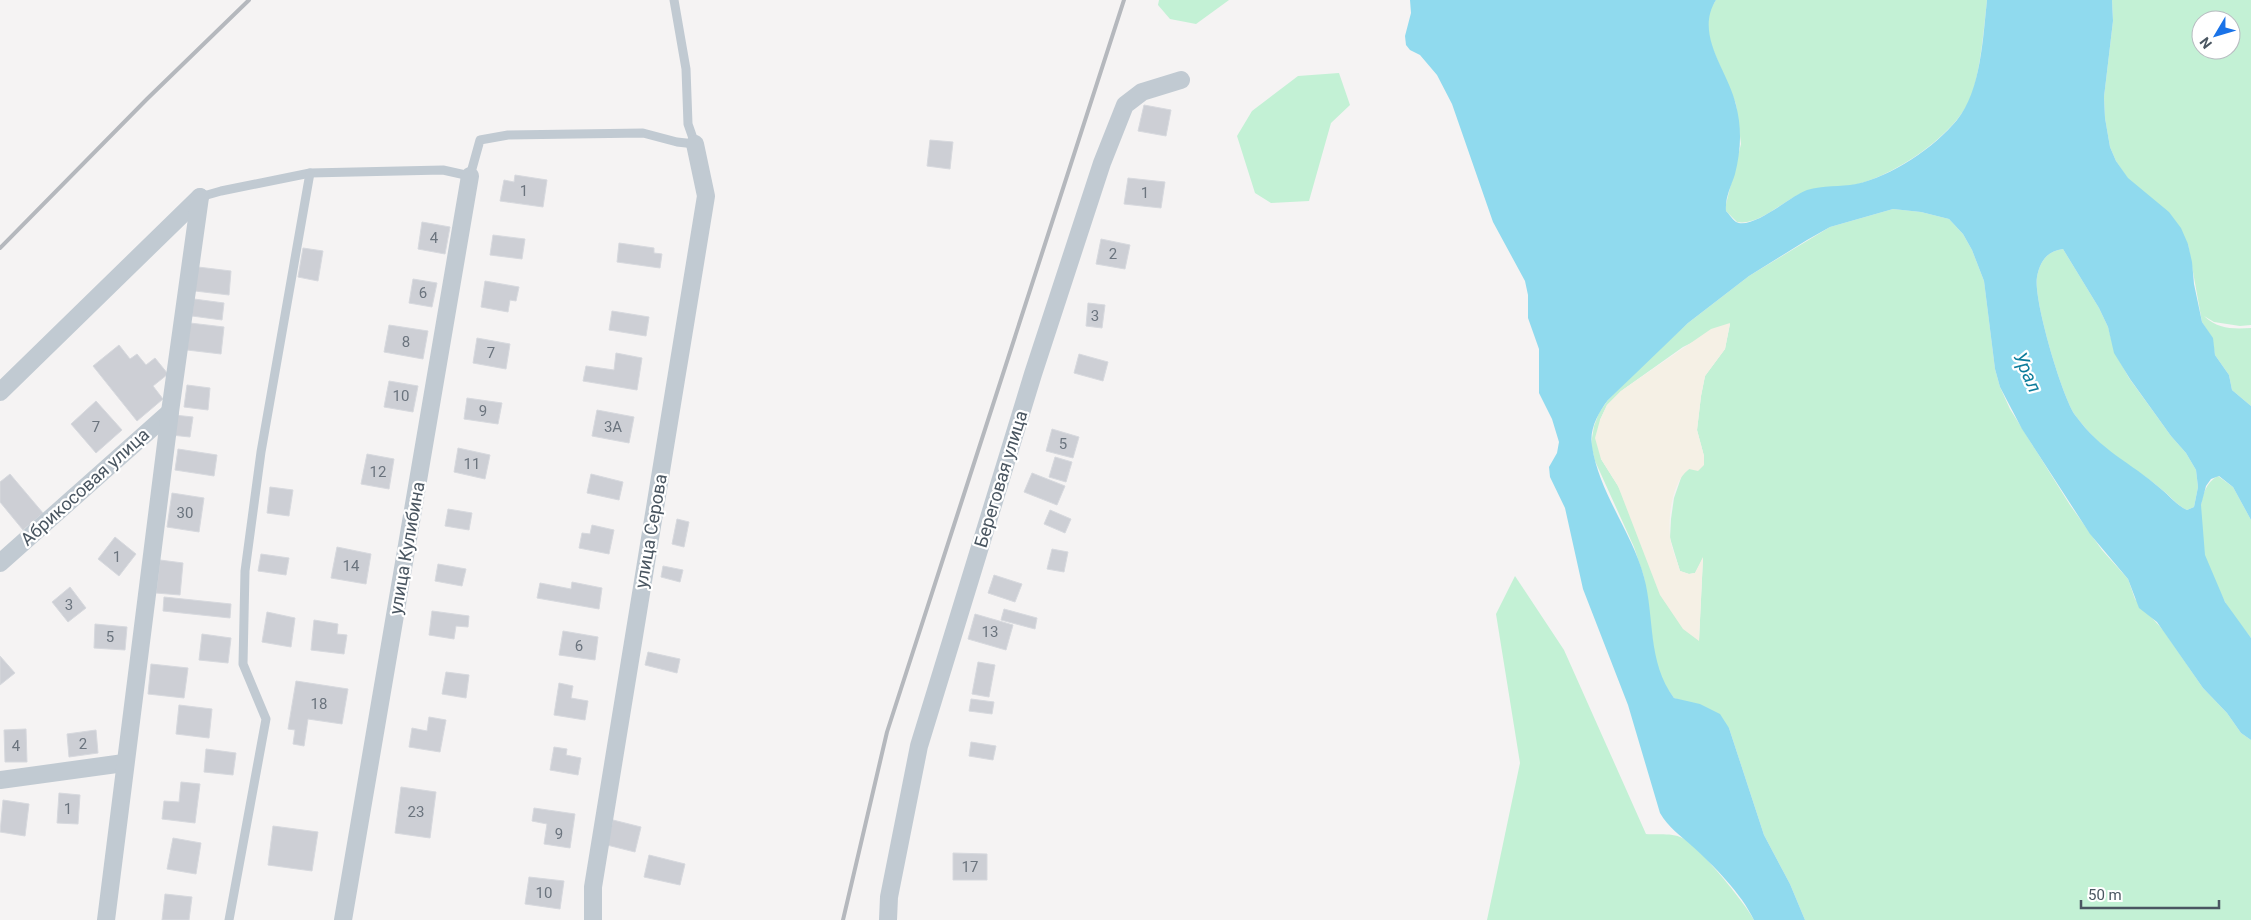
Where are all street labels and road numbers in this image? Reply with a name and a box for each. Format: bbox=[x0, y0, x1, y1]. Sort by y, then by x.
street label: Береговая улица bbox=[970, 408, 1031, 550]
street label: Абрикосовая улица bbox=[16, 423, 153, 550]
street label: улица Серова bbox=[630, 472, 671, 590]
street label: улица Кулибина bbox=[384, 480, 429, 616]

